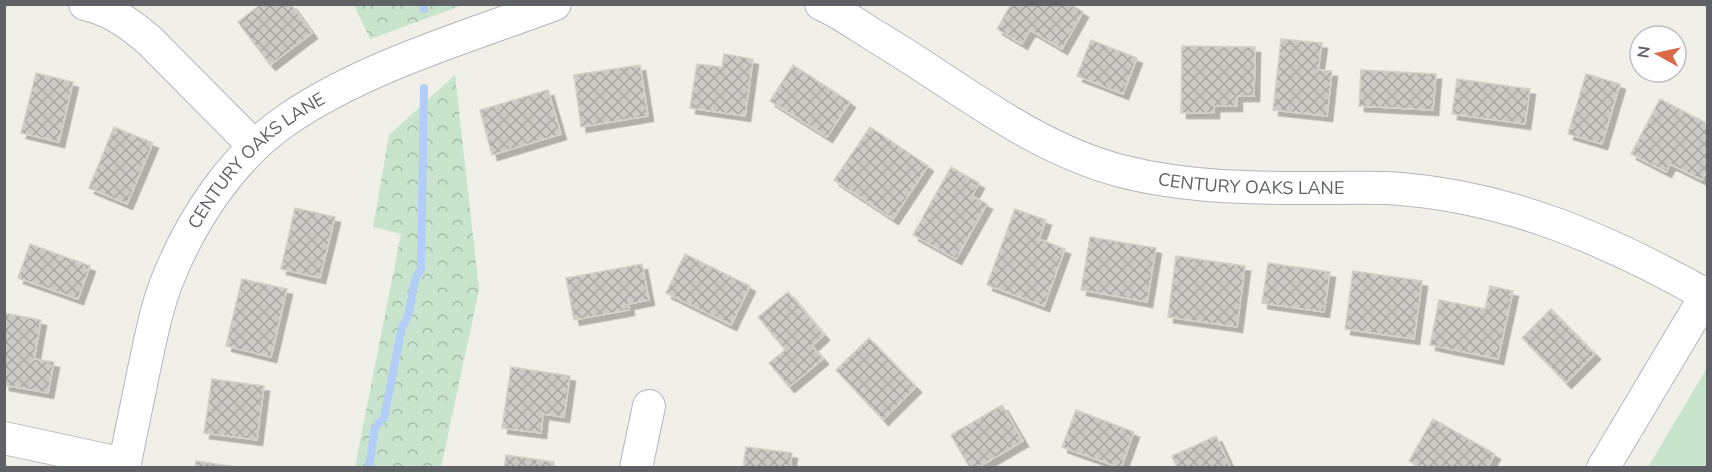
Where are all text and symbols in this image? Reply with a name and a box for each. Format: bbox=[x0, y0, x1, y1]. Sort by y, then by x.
north arrow bbox=[1628, 24, 1688, 84]
text: N bbox=[1632, 45, 1656, 60]
street label: CENTURY OAKS LANE bbox=[182, 87, 329, 233]
street label: CENTURY OAKS LANE bbox=[1156, 167, 1345, 200]

